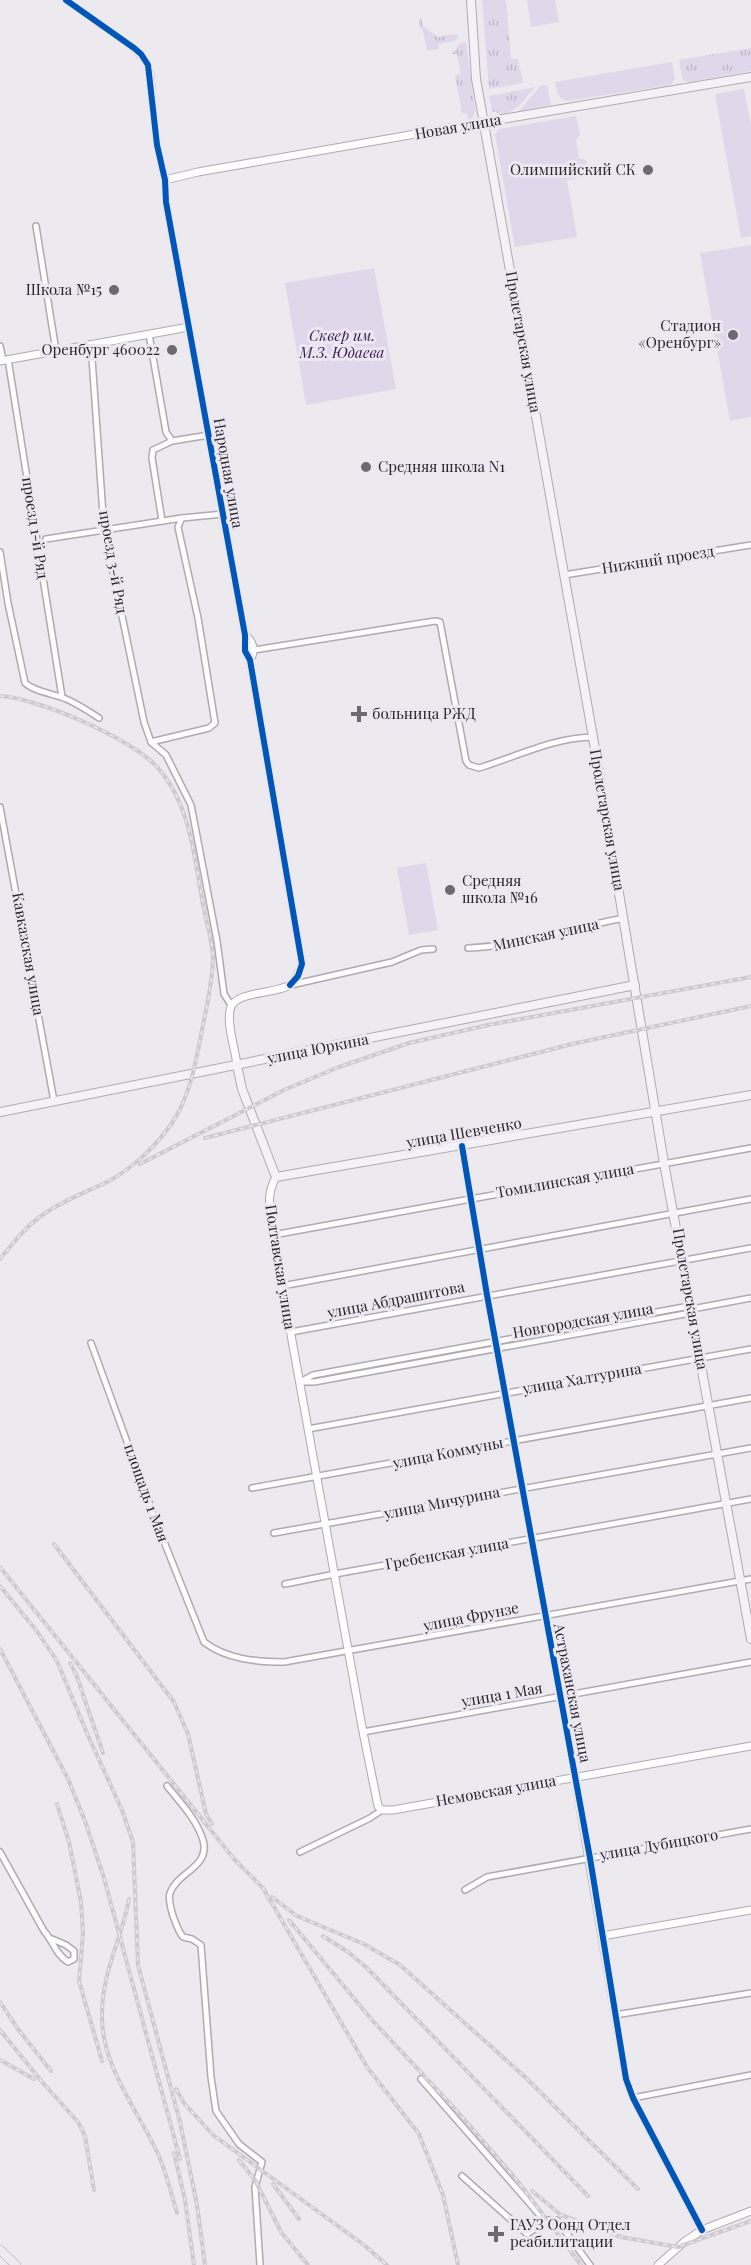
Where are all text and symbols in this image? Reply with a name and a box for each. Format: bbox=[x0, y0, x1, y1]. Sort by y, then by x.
street label: Новая улица bbox=[413, 109, 503, 143]
place label: Олимпийский СК bbox=[510, 159, 636, 179]
marker: Олимпийский СК bbox=[641, 163, 655, 177]
street label: Пролетарская улица bbox=[502, 270, 546, 415]
place label: Школа №15 bbox=[26, 279, 102, 299]
marker: Школа №15 bbox=[107, 283, 121, 297]
place label: Стадион «Оренбург» bbox=[638, 315, 721, 352]
park label: Сквер им. М.З. Юдаева bbox=[299, 325, 385, 362]
marker: Стадион «Оренбург» bbox=[726, 328, 740, 342]
place label: Оренбург 460022 bbox=[41, 339, 160, 359]
marker: Оренбург 460022 bbox=[165, 343, 179, 357]
street label: Народная улица bbox=[209, 416, 249, 530]
place label: Средняя школа N1 bbox=[378, 456, 505, 476]
marker: Средняя школа N1 bbox=[359, 460, 373, 474]
street label: проезд 1-й Ряд bbox=[18, 476, 54, 580]
street label: проезд 3-й Ряд bbox=[95, 509, 133, 615]
street label: Нижний проезд bbox=[600, 540, 716, 578]
place label: больница РЖД bbox=[372, 703, 476, 723]
marker: больница РЖД bbox=[350, 705, 368, 723]
street label: Пролетарская улица bbox=[586, 748, 630, 893]
place label: Средняя школа №16 bbox=[462, 870, 538, 907]
marker: Средняя школа №16 bbox=[443, 883, 457, 897]
street label: Кавказская улица bbox=[8, 891, 50, 1017]
street label: Минская улица bbox=[491, 913, 601, 955]
street label: улица Юркина bbox=[264, 1028, 371, 1068]
street label: улица Шевченко bbox=[404, 1112, 523, 1152]
street label: Томилинская улица bbox=[494, 1158, 636, 1202]
street label: Полтавская улица bbox=[261, 1203, 301, 1331]
street label: Пролетарская улица bbox=[669, 1227, 713, 1372]
street label: улица Абдрашитова bbox=[325, 1276, 467, 1322]
street label: Новгородская улица bbox=[511, 1298, 655, 1342]
street label: улица Халтурина bbox=[520, 1358, 643, 1398]
street label: улица Коммуны bbox=[390, 1432, 505, 1473]
street label: площадь 1 Мая bbox=[120, 1441, 174, 1545]
street label: улица Мичурина bbox=[381, 1481, 502, 1523]
street label: Гребенская улица bbox=[384, 1532, 511, 1574]
street label: улица Фрунзе bbox=[420, 1597, 520, 1635]
street label: Астраханская улица bbox=[550, 1621, 596, 1765]
street label: улица 1 Мая bbox=[459, 1677, 544, 1711]
street label: Немовская улица bbox=[434, 1770, 558, 1810]
street label: улица Дубицкого bbox=[597, 1824, 720, 1864]
place label: ГАУЗ Оонд Отдел реабилитации bbox=[510, 2214, 631, 2251]
marker: ГАУЗ Оонд Отдел реабилитации bbox=[487, 2225, 505, 2243]

